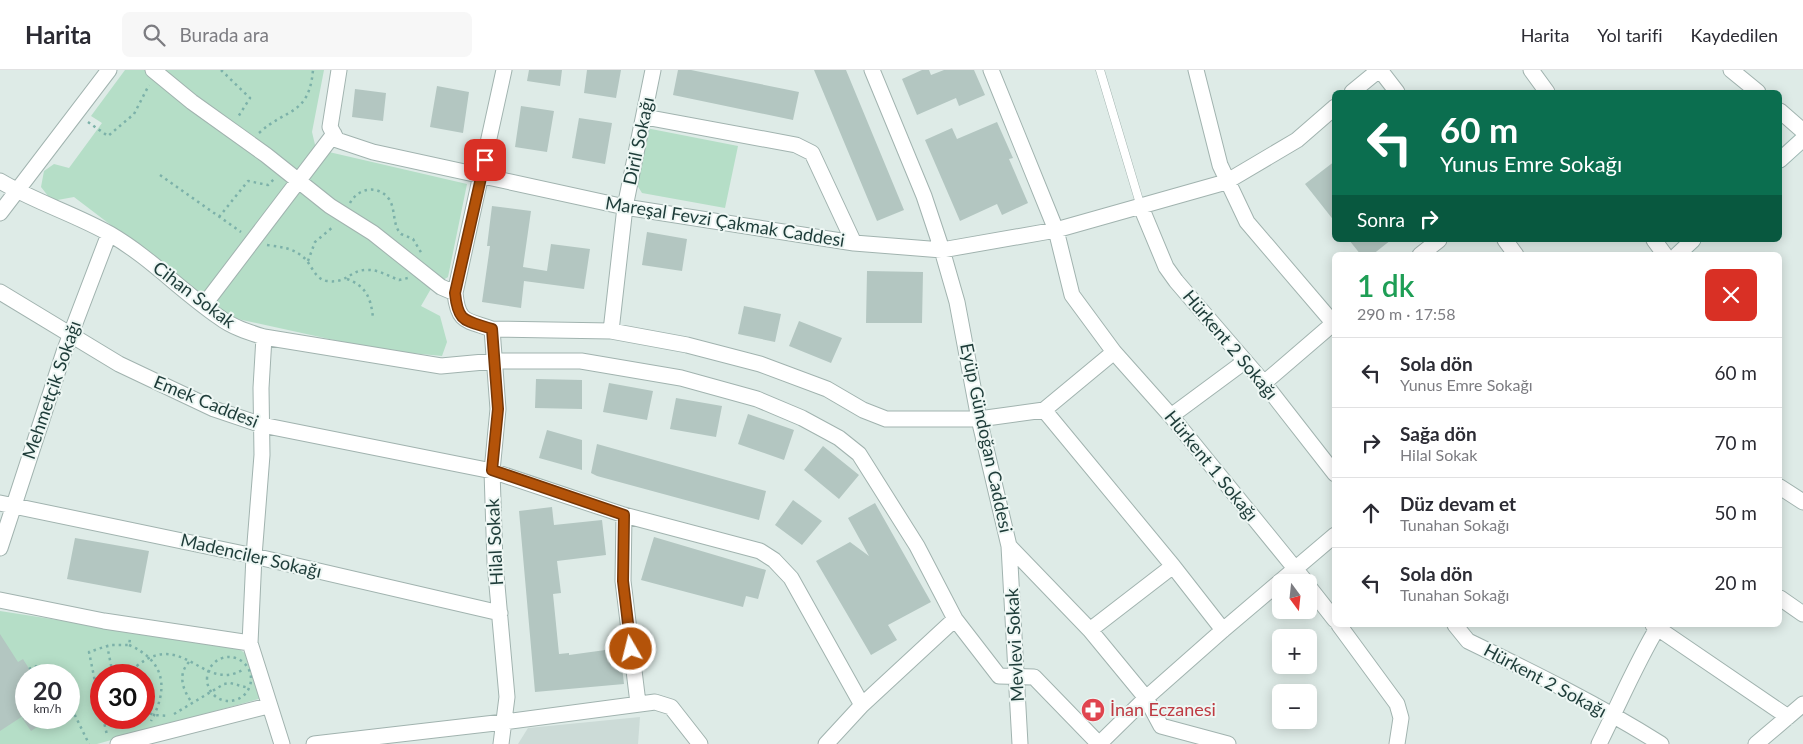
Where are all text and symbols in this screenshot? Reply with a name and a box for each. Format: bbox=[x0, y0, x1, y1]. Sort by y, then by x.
search box bbox=[122, 12, 472, 57]
text: Harita bbox=[25, 20, 92, 49]
icon: search bbox=[140, 21, 168, 49]
text: Burada ara bbox=[180, 23, 269, 46]
text: Harita bbox=[1521, 24, 1569, 46]
text: Yol tarifi bbox=[1597, 24, 1663, 46]
text: Kaydedilen bbox=[1691, 24, 1778, 46]
street label: Diril Sokağı bbox=[618, 95, 658, 187]
text: 60 m bbox=[1440, 108, 1518, 150]
icon: left bbox=[1357, 110, 1422, 175]
pin bbox=[464, 139, 506, 181]
icon: arrive bbox=[471, 146, 499, 174]
text: Yunus Emre Sokağı bbox=[1440, 150, 1622, 177]
street label: Mareşal Fevzi Çakmak Caddesi bbox=[604, 191, 846, 251]
icon: right bbox=[1415, 205, 1443, 233]
text: Sonra bbox=[1357, 208, 1405, 231]
street label: Cihan Sokak bbox=[149, 256, 241, 333]
text: 1 dk bbox=[1357, 267, 1414, 303]
button: close bbox=[1705, 269, 1757, 321]
street label: Hürkent 2 Sokağı bbox=[1179, 285, 1283, 404]
text: 290 m · 17:58 bbox=[1357, 304, 1456, 323]
street label: Mehmetçik Sokağı bbox=[17, 318, 85, 462]
street label: Eyüp Gündoğan Caddesi bbox=[956, 341, 1018, 534]
text: Sola dön bbox=[1400, 352, 1473, 375]
icon: left bbox=[1357, 359, 1385, 387]
text: 60 m bbox=[1714, 361, 1757, 384]
street label: Emek Caddesi bbox=[151, 370, 262, 432]
text: Yunus Emre Sokağı bbox=[1400, 375, 1533, 394]
street label: Hürkent 1 Sokağı bbox=[1160, 406, 1263, 525]
text: Sağa dön bbox=[1400, 422, 1477, 445]
icon: right bbox=[1357, 429, 1385, 457]
text: 70 m bbox=[1714, 431, 1757, 454]
text: Hilal Sokak bbox=[1400, 445, 1477, 464]
text: Düz devam et bbox=[1400, 492, 1516, 515]
street label: Hilal Sokak bbox=[481, 497, 507, 586]
icon: ahead bbox=[1357, 499, 1385, 527]
text: 50 m bbox=[1714, 501, 1757, 524]
text: Tunahan Sokağı bbox=[1400, 515, 1509, 534]
street label: Madenciler Sokağı bbox=[179, 528, 324, 582]
text: Sola dön bbox=[1400, 562, 1473, 585]
icon: left bbox=[1357, 569, 1385, 597]
text: 20 m bbox=[1714, 571, 1757, 594]
north arrow bbox=[1272, 574, 1318, 619]
map controls bbox=[1272, 574, 1317, 729]
text: Tunahan Sokağı bbox=[1400, 585, 1509, 604]
street label: Mevlevi Sokak bbox=[1000, 587, 1028, 703]
position arrow bbox=[604, 622, 656, 674]
button: + bbox=[1272, 629, 1317, 674]
street label: Hürkent 2 Sokağı bbox=[1480, 638, 1611, 722]
speed limit sign: 30 bbox=[90, 664, 155, 729]
text: 20 bbox=[33, 675, 62, 705]
button: − bbox=[1272, 684, 1317, 729]
pharmacy icon: İnan Eczanesi bbox=[1080, 697, 1106, 723]
place label: İnan Eczanesi bbox=[1110, 698, 1216, 720]
text: km/h bbox=[33, 701, 62, 716]

